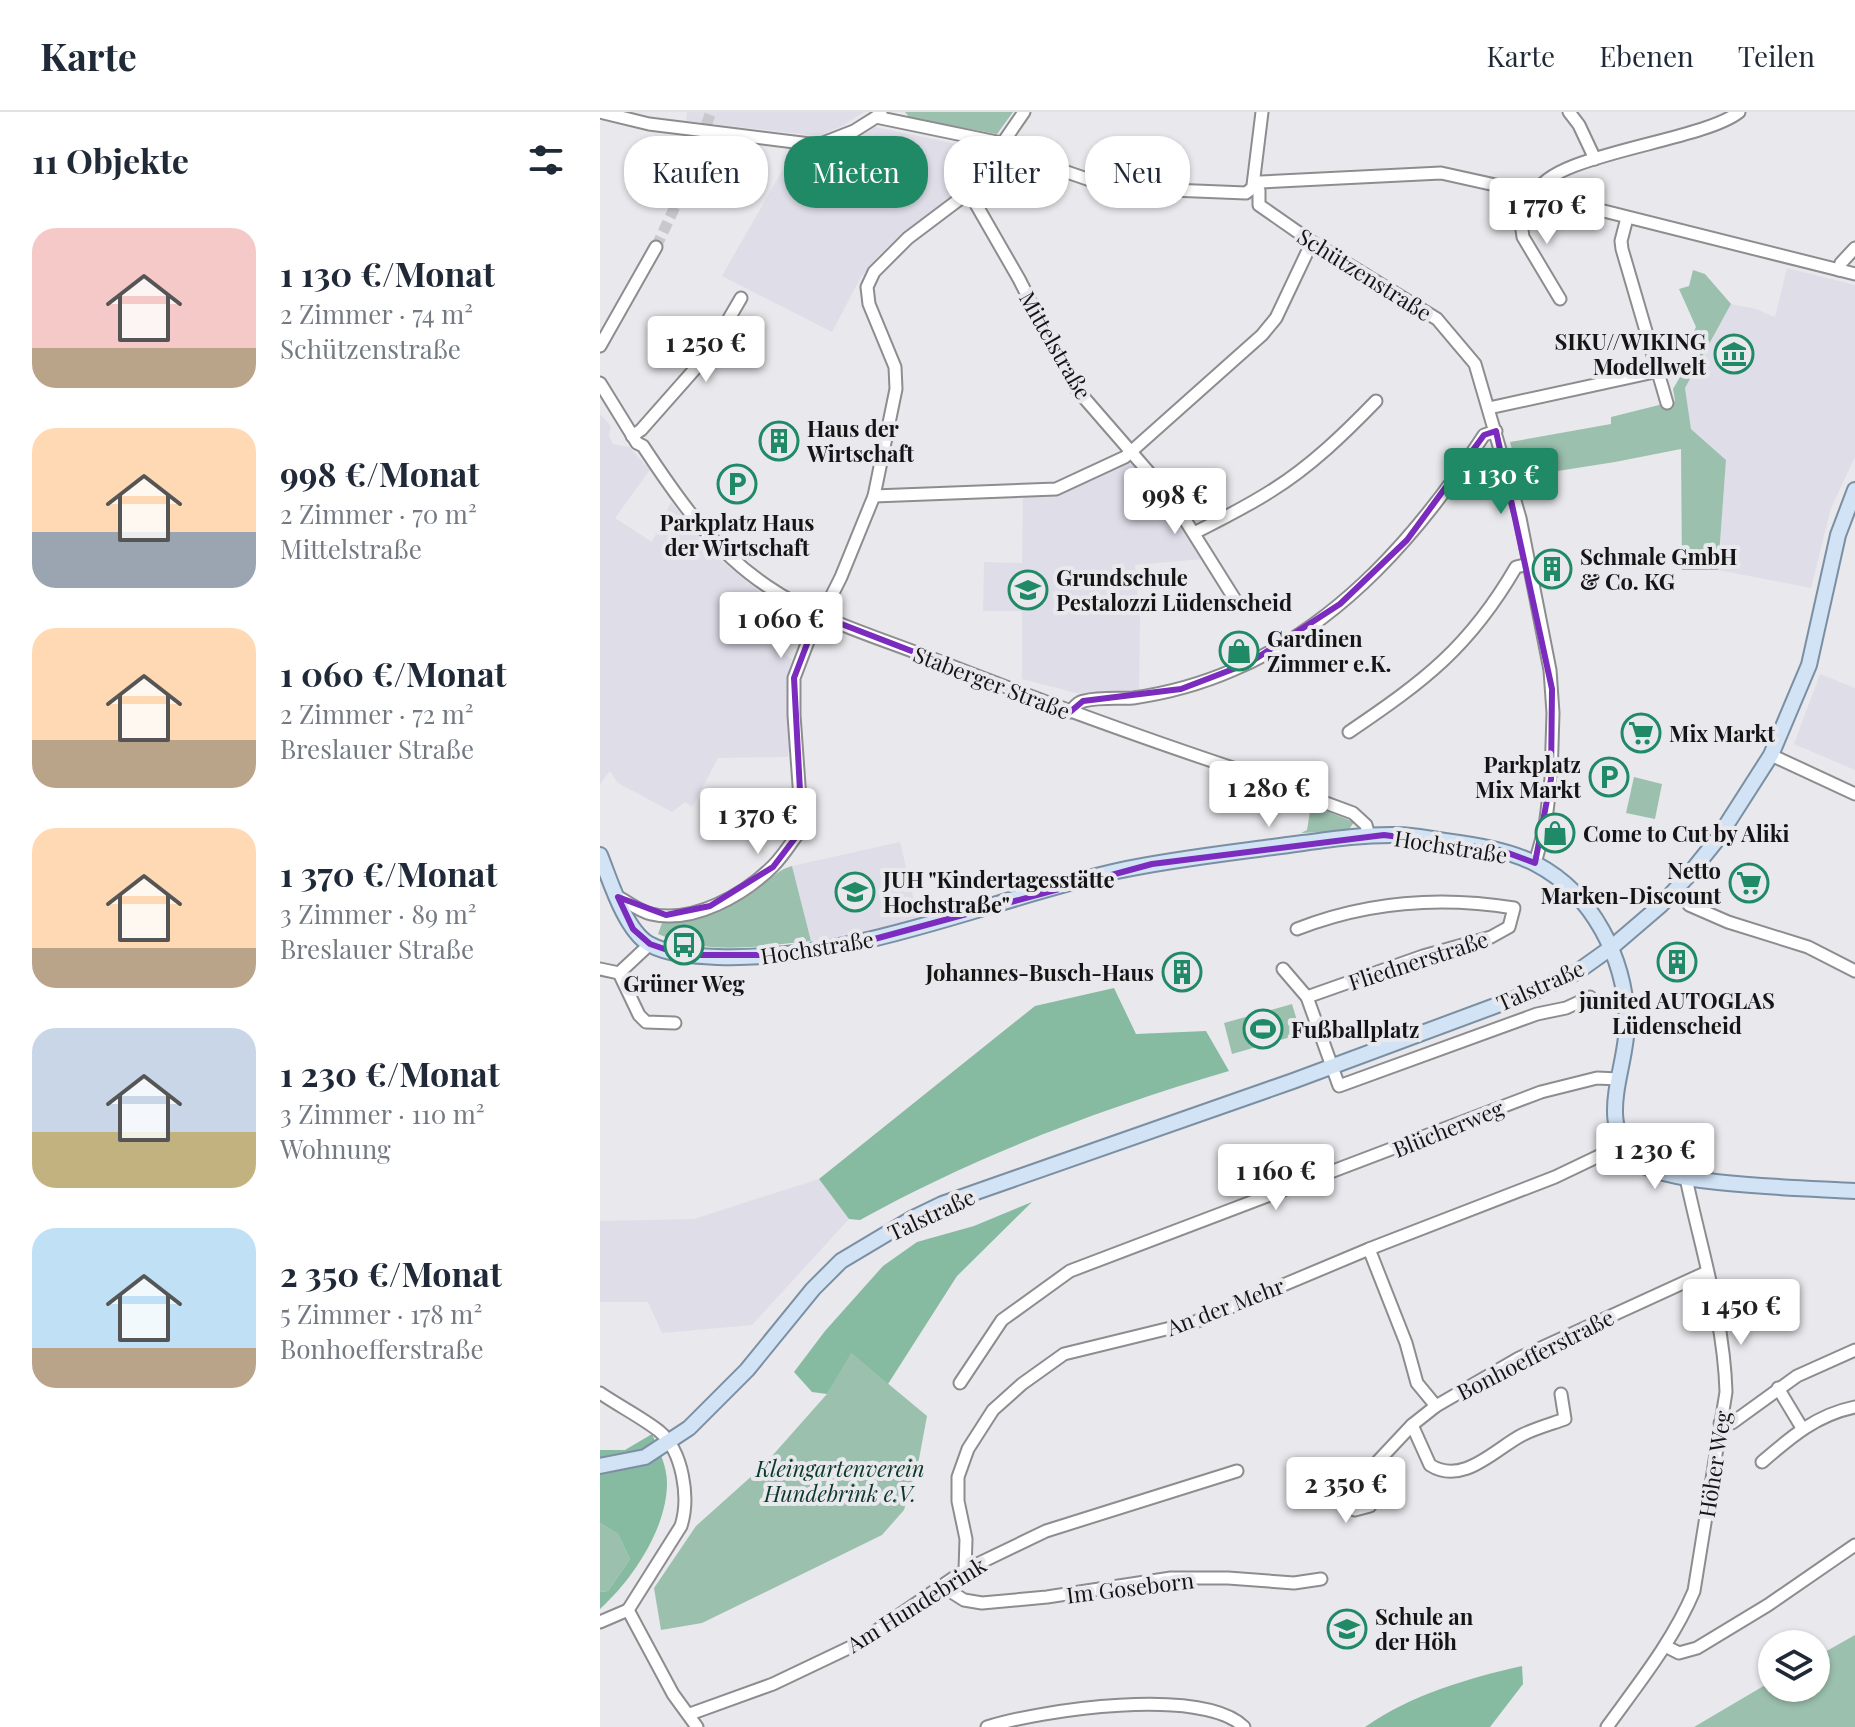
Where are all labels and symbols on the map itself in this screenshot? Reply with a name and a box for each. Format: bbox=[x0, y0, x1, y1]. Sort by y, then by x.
pin: 1 770 € bbox=[1473, 178, 1621, 246]
street label: Schützenstraße bbox=[1292, 221, 1438, 327]
street label: Mittelstraße bbox=[1013, 286, 1099, 404]
pin: 1 250 € bbox=[632, 316, 780, 384]
place label: SIKU//WIKING Modellwelt bbox=[1555, 326, 1706, 381]
museum icon: SIKU//WIKING Modellwelt bbox=[1713, 333, 1755, 375]
place label: Haus der Wirtschaft bbox=[806, 413, 914, 468]
building icon: Haus der Wirtschaft bbox=[758, 420, 800, 462]
pin: 1 130 € bbox=[1427, 448, 1575, 516]
parking icon: Parkplatz Haus der Wirtschaft bbox=[716, 463, 758, 505]
pin: 998 € bbox=[1119, 468, 1231, 536]
place label: Parkplatz Haus der Wirtschaft bbox=[660, 507, 814, 562]
place label: Schmale GmbH & Co. KG bbox=[1580, 541, 1737, 596]
building icon: Schmale GmbH & Co. KG bbox=[1531, 548, 1573, 590]
place label: Grundschule Pestalozzi Lüdenscheid bbox=[1056, 562, 1292, 617]
school or university icon: Grundschule Pestalozzi Lüdenscheid bbox=[1007, 569, 1049, 611]
pin: 1 060 € bbox=[707, 592, 855, 660]
place label: Gardinen Zimmer e.K. bbox=[1267, 623, 1392, 678]
shop icon: Gardinen Zimmer e.K. bbox=[1218, 630, 1260, 672]
street label: Staberger Straße bbox=[909, 638, 1075, 726]
supermarket icon: Mix Markt bbox=[1620, 712, 1662, 754]
place label: Mix Markt bbox=[1669, 718, 1775, 748]
place label: Parkplatz Mix Markt bbox=[1475, 749, 1581, 804]
parking icon: Parkplatz Mix Markt bbox=[1588, 756, 1630, 798]
pin: 1 280 € bbox=[1195, 761, 1343, 829]
pin: 1 370 € bbox=[684, 788, 832, 856]
shop icon: Come to Cut by Aliki bbox=[1534, 812, 1576, 854]
place label: Come to Cut by Aliki bbox=[1583, 818, 1790, 848]
street label: Hochstraße bbox=[1392, 822, 1510, 870]
place label: Netto Marken-Discount bbox=[1540, 855, 1721, 910]
supermarket icon: Netto Marken-Discount bbox=[1728, 862, 1770, 904]
place label: JUH "Kindertagesstätte Hochstraße" bbox=[882, 864, 1115, 919]
school or university icon: JUH "Kindertagesstätte Hochstraße" bbox=[834, 871, 876, 913]
street label: Hochstraße bbox=[758, 923, 876, 971]
street label: Fliednerstraße bbox=[1344, 923, 1492, 997]
bus stop icon: Grüner Weg bbox=[663, 924, 705, 966]
building icon: junited AUTOGLAS Lüdenscheid bbox=[1656, 941, 1698, 983]
building icon: Johannes-Busch-Haus bbox=[1161, 951, 1203, 993]
street label: Talstraße bbox=[1491, 952, 1589, 1018]
place label: Johannes-Busch-Haus bbox=[924, 957, 1154, 987]
place label: Grüner Weg bbox=[623, 968, 746, 998]
place label: junited AUTOGLAS Lüdenscheid bbox=[1578, 985, 1775, 1040]
sports icon: Fußballplatz bbox=[1242, 1008, 1284, 1050]
place label: Fußballplatz bbox=[1291, 1014, 1420, 1044]
street label: Blücherweg bbox=[1388, 1092, 1508, 1164]
pin: 1 230 € bbox=[1581, 1123, 1729, 1191]
pin: 1 160 € bbox=[1202, 1144, 1350, 1212]
street label: Talstraße bbox=[883, 1181, 979, 1247]
street label: An der Mehr bbox=[1161, 1270, 1288, 1343]
pin: 1 450 € bbox=[1667, 1279, 1815, 1347]
street label: Bonhoefferstraße bbox=[1451, 1302, 1619, 1406]
street label: Höher Weg bbox=[1691, 1408, 1737, 1519]
park label: Kleingartenverein Hundebrink e.V. bbox=[754, 1453, 925, 1508]
pin: 2 350 € bbox=[1272, 1457, 1420, 1525]
street label: Am Hundebrink bbox=[840, 1549, 991, 1659]
street label: Im Goseborn bbox=[1064, 1564, 1196, 1610]
place label: Schule an der Höh bbox=[1375, 1601, 1474, 1656]
school or university icon: Schule an der Höh bbox=[1326, 1608, 1368, 1650]

